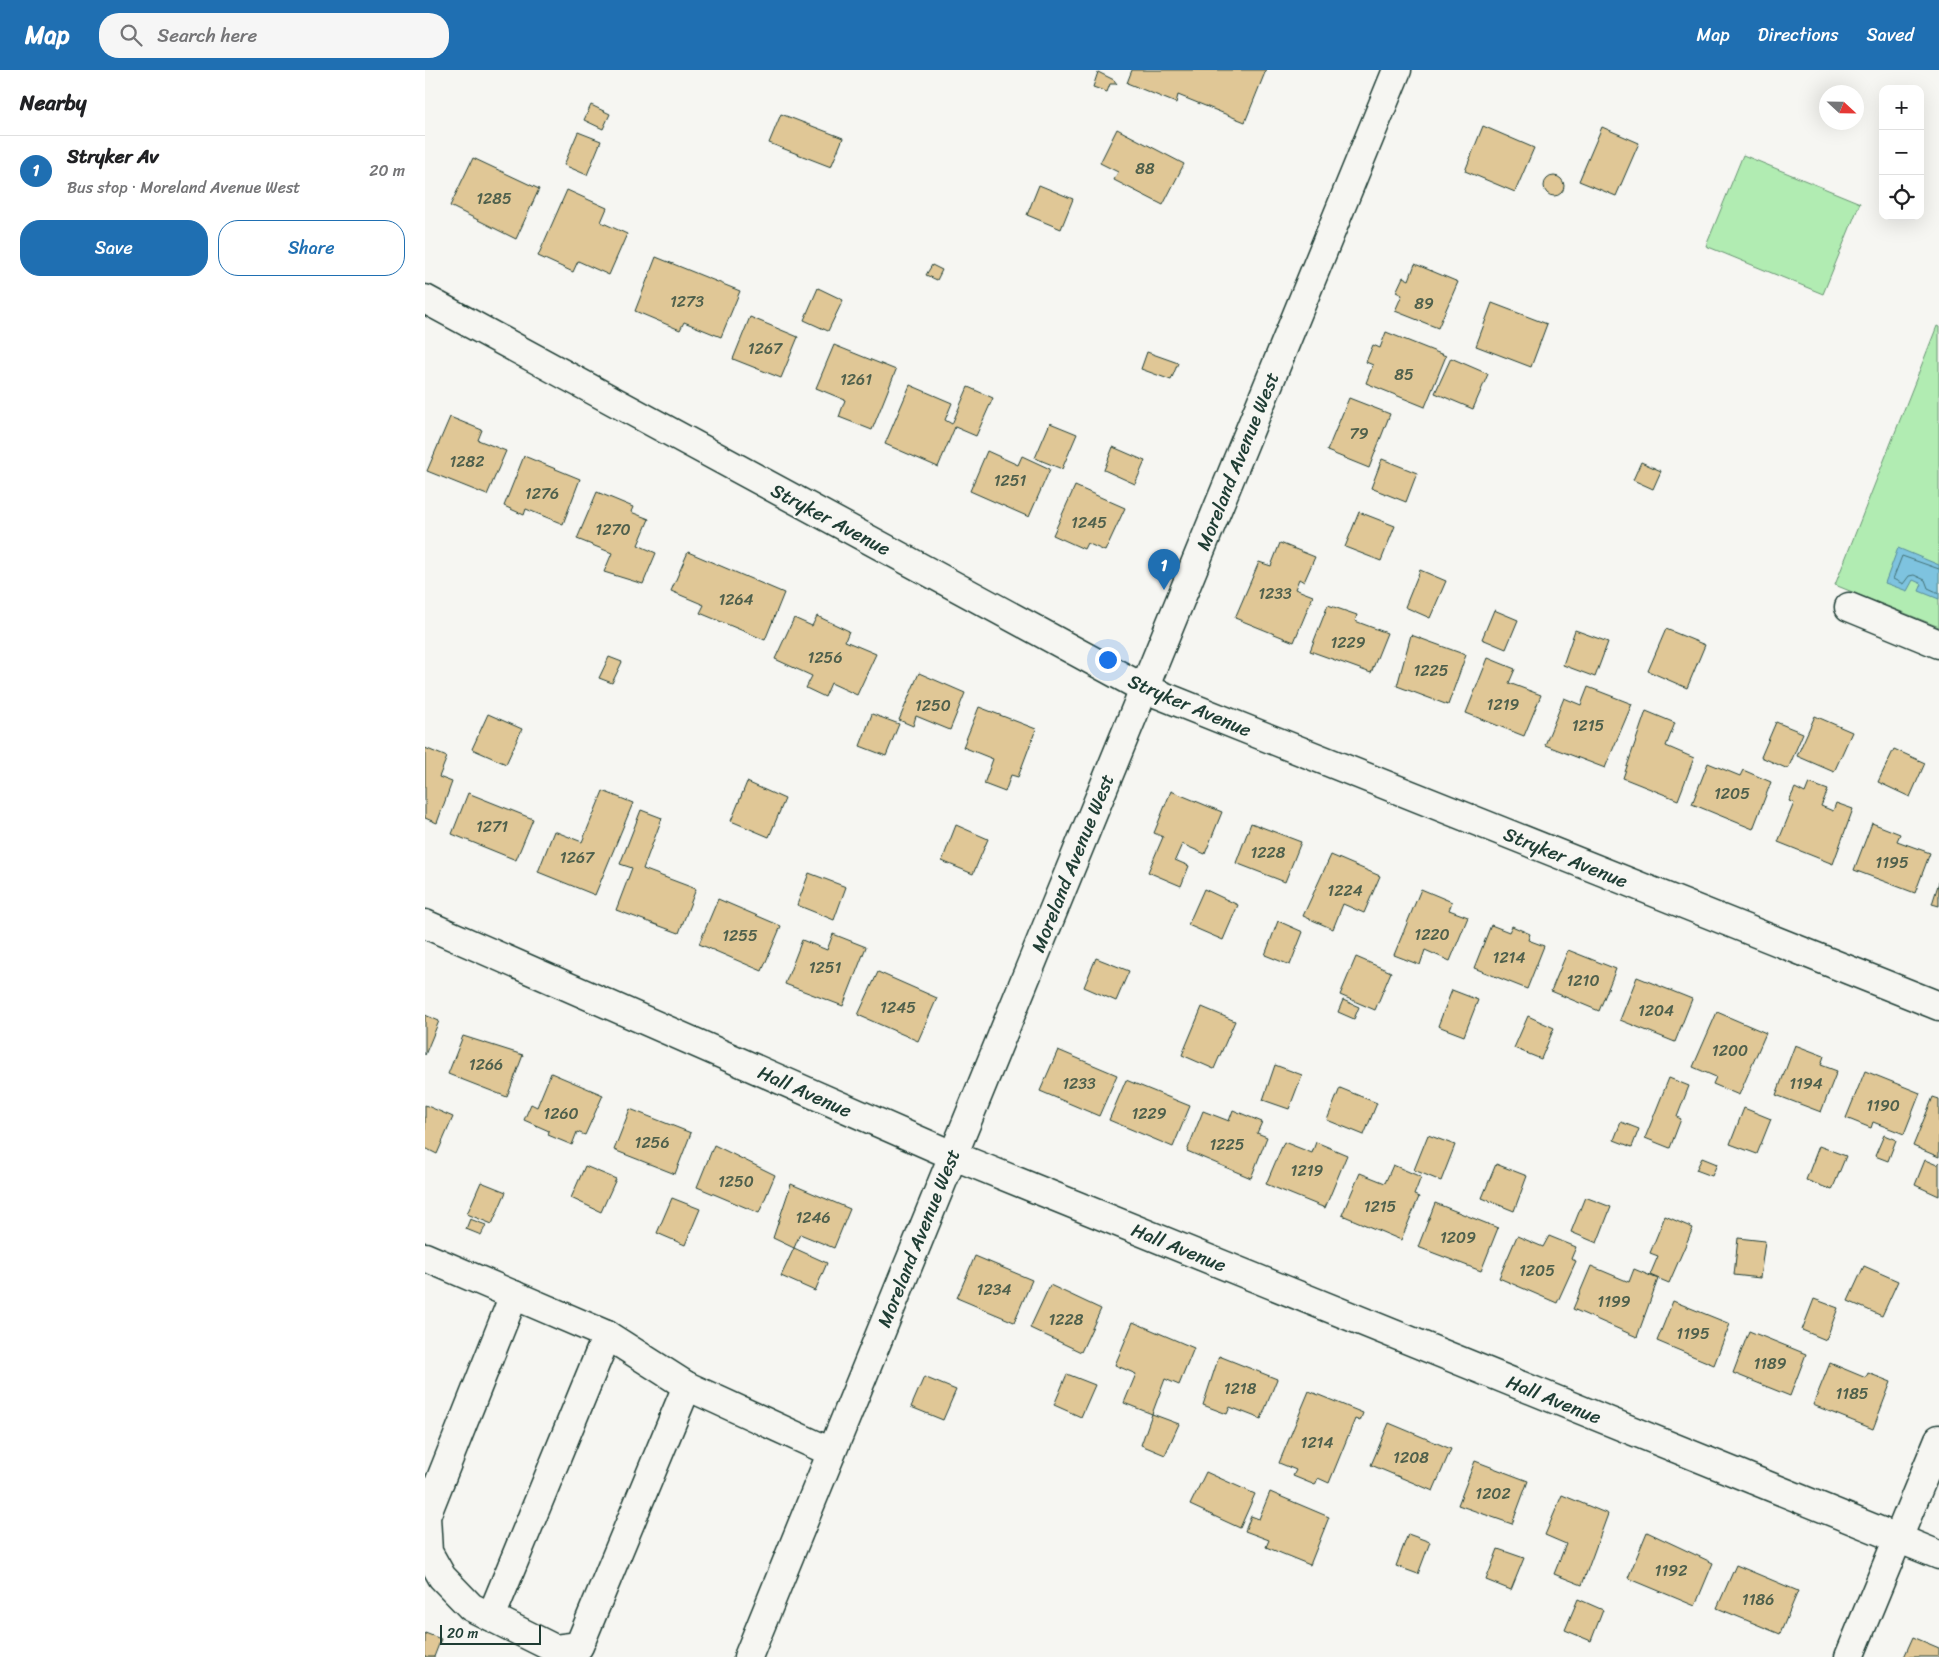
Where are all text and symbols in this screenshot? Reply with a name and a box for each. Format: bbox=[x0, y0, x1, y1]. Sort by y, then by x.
search box bbox=[99, 13, 449, 58]
text: Map bbox=[25, 14, 69, 56]
text: Search here bbox=[157, 19, 257, 52]
text: Map bbox=[1697, 19, 1730, 51]
text: Directions bbox=[1758, 19, 1839, 51]
text: Saved bbox=[1867, 19, 1914, 51]
icon: search bbox=[117, 21, 145, 49]
text: Nearby bbox=[20, 84, 86, 122]
north arrow bbox=[1819, 85, 1864, 130]
map controls bbox=[1879, 85, 1924, 220]
button: + bbox=[1879, 85, 1924, 130]
button: − bbox=[1879, 130, 1924, 175]
text: Stryker Av bbox=[67, 140, 159, 173]
house number: 88 bbox=[1135, 154, 1155, 183]
text: 1 bbox=[33, 156, 39, 185]
text: 20 m bbox=[369, 156, 405, 185]
text: Bus stop · Moreland Avenue West bbox=[67, 173, 300, 202]
button: locate bbox=[1879, 175, 1924, 220]
house number: 1285 bbox=[476, 184, 512, 213]
button: Save bbox=[20, 220, 208, 276]
button: Share bbox=[218, 220, 405, 276]
house number: 1273 bbox=[670, 287, 704, 316]
house number: 89 bbox=[1414, 289, 1434, 318]
house number: 1267 bbox=[748, 334, 783, 363]
house number: 85 bbox=[1394, 360, 1414, 389]
house number: 1261 bbox=[840, 365, 872, 394]
street label: Moreland Avenue West bbox=[1187, 367, 1288, 555]
house number: 79 bbox=[1350, 419, 1369, 448]
house number: 1282 bbox=[450, 447, 484, 476]
house number: 1251 bbox=[994, 466, 1026, 495]
street label: Stryker Avenue bbox=[765, 474, 897, 565]
house number: 1276 bbox=[525, 479, 559, 508]
house number: 1245 bbox=[1071, 508, 1107, 537]
house number: 1270 bbox=[595, 515, 631, 544]
pin: 1 bbox=[1148, 549, 1180, 590]
house number: 1233 bbox=[1258, 579, 1292, 608]
house number: 1264 bbox=[718, 585, 754, 614]
house number: 1229 bbox=[1330, 628, 1366, 657]
house number: 1256 bbox=[808, 643, 842, 672]
your location bbox=[1095, 647, 1121, 673]
house number: 1225 bbox=[1413, 656, 1449, 685]
street label: Stryker Avenue bbox=[1123, 665, 1257, 746]
house number: 1219 bbox=[1487, 690, 1520, 719]
house number: 1250 bbox=[915, 691, 951, 720]
house number: 1215 bbox=[1572, 711, 1605, 740]
street label: Moreland Avenue West bbox=[1022, 769, 1123, 957]
house number: 1205 bbox=[1714, 779, 1750, 808]
house number: 1271 bbox=[476, 812, 508, 841]
street label: Stryker Avenue bbox=[1499, 818, 1633, 897]
house number: 1228 bbox=[1251, 838, 1286, 867]
house number: 1267 bbox=[560, 843, 595, 872]
house number: 1195 bbox=[1875, 848, 1909, 877]
house number: 1224 bbox=[1327, 876, 1363, 905]
house number: 1220 bbox=[1414, 920, 1450, 949]
house number: 1255 bbox=[722, 921, 758, 950]
house number: 1214 bbox=[1493, 943, 1525, 972]
house number: 1251 bbox=[809, 953, 841, 982]
house number: 1210 bbox=[1566, 966, 1600, 995]
house number: 1245 bbox=[880, 993, 916, 1022]
house number: 1204 bbox=[1638, 996, 1674, 1025]
house number: 1200 bbox=[1712, 1036, 1748, 1065]
house number: 1266 bbox=[469, 1050, 503, 1079]
street label: Hall Avenue bbox=[752, 1056, 857, 1127]
house number: 1233 bbox=[1062, 1069, 1096, 1098]
house number: 1194 bbox=[1789, 1069, 1823, 1098]
house number: 1190 bbox=[1866, 1091, 1900, 1120]
house number: 1260 bbox=[543, 1099, 579, 1128]
house number: 1229 bbox=[1131, 1099, 1167, 1128]
house number: 1256 bbox=[635, 1128, 669, 1157]
house number: 1225 bbox=[1209, 1130, 1245, 1159]
street label: Moreland Avenue West bbox=[868, 1144, 969, 1332]
house number: 1219 bbox=[1291, 1156, 1324, 1185]
house number: 1250 bbox=[718, 1167, 754, 1196]
house number: 1215 bbox=[1364, 1192, 1397, 1221]
house number: 1246 bbox=[795, 1203, 831, 1232]
street label: Hall Avenue bbox=[1126, 1213, 1232, 1282]
house number: 1209 bbox=[1440, 1223, 1476, 1252]
house number: 1205 bbox=[1519, 1256, 1555, 1285]
house number: 1234 bbox=[977, 1275, 1011, 1304]
house number: 1199 bbox=[1597, 1287, 1631, 1316]
house number: 1228 bbox=[1049, 1305, 1084, 1334]
house number: 1195 bbox=[1676, 1319, 1710, 1348]
house number: 1189 bbox=[1753, 1349, 1787, 1378]
street label: Hall Avenue bbox=[1501, 1365, 1607, 1434]
house number: 1218 bbox=[1224, 1374, 1257, 1403]
house number: 1185 bbox=[1835, 1379, 1869, 1408]
house number: 1214 bbox=[1301, 1428, 1333, 1457]
house number: 1208 bbox=[1393, 1443, 1429, 1472]
house number: 1202 bbox=[1475, 1479, 1511, 1508]
house number: 1192 bbox=[1655, 1556, 1687, 1585]
house number: 1186 bbox=[1742, 1585, 1774, 1614]
text: 20 m bbox=[447, 1621, 478, 1646]
scale bar bbox=[440, 1622, 541, 1645]

